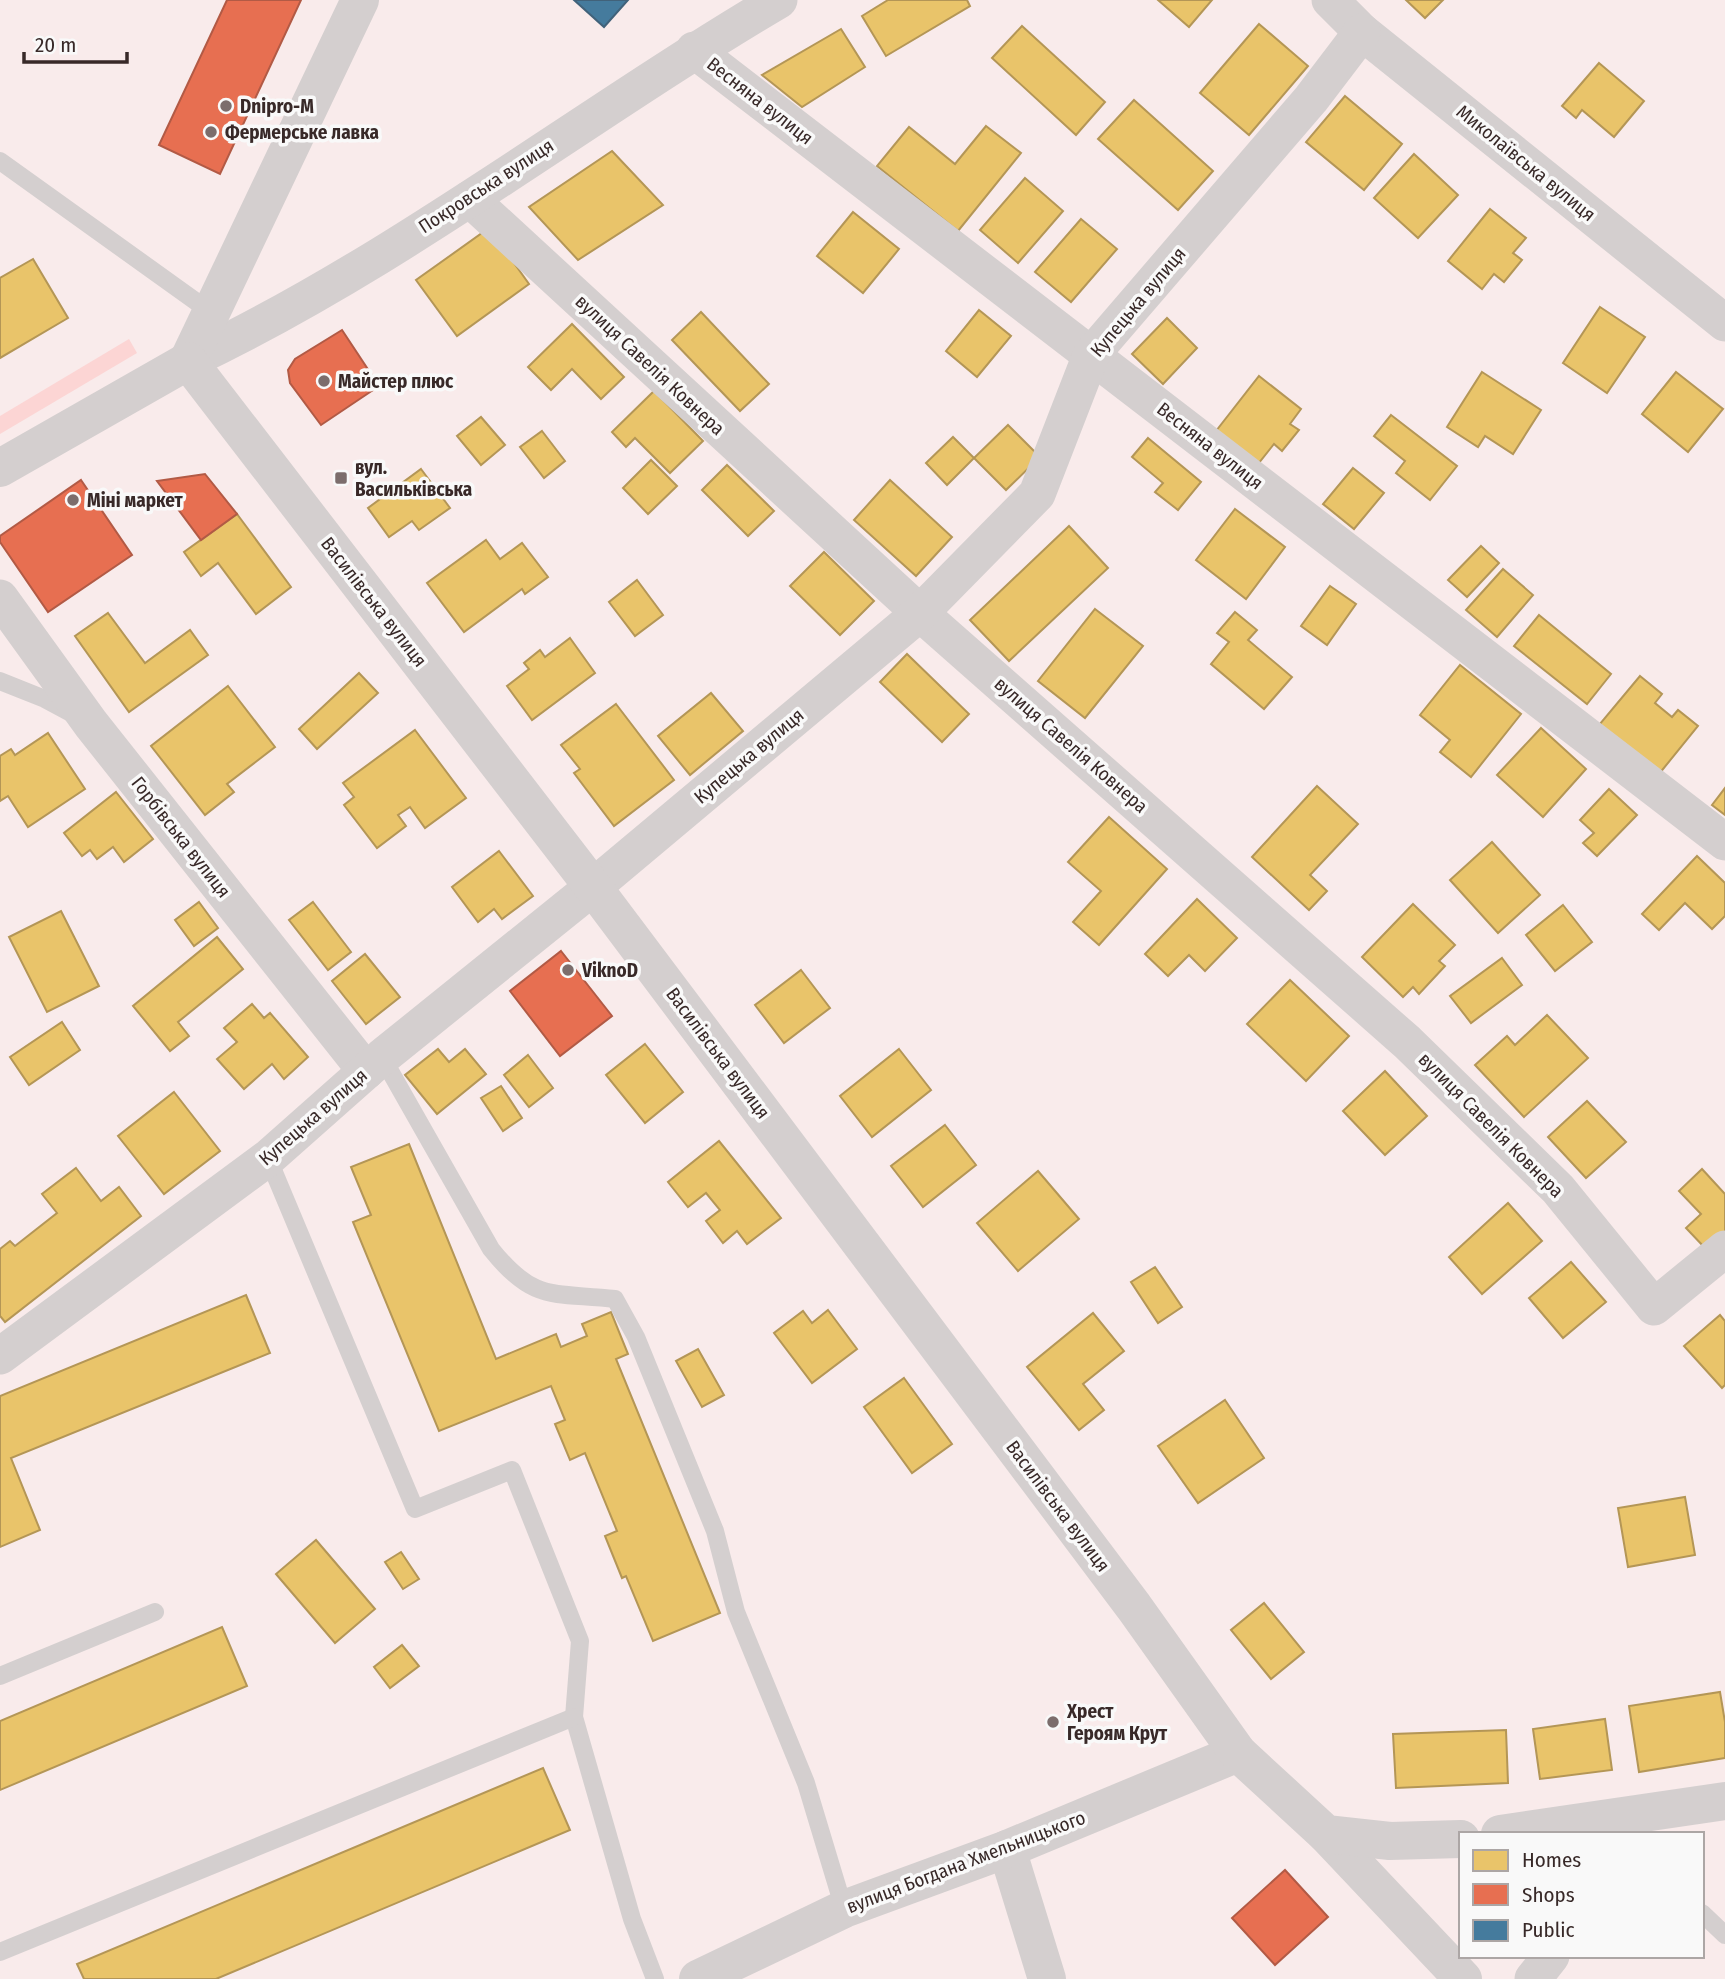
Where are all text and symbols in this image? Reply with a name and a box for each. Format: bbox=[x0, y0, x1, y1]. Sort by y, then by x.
scale bar bbox=[24, 21, 128, 65]
text: 20 m bbox=[35, 32, 76, 58]
street label: Весняна вулиця bbox=[702, 52, 818, 150]
place label: Dnipro-M bbox=[240, 95, 314, 118]
marker: Dnipro-M bbox=[218, 98, 234, 114]
street label: Миколаївська вулиця bbox=[1452, 100, 1600, 226]
place label: Фермерське лавка bbox=[225, 121, 379, 144]
marker: Фермерське лавка bbox=[203, 124, 219, 140]
street label: Покровська вулиця bbox=[414, 134, 558, 238]
street label: Купецька вулиця bbox=[1085, 242, 1191, 362]
street label: вулиця Савелія Ковнера bbox=[571, 290, 729, 440]
place label: Майстер плюс bbox=[338, 370, 454, 393]
marker: Майстер плюс bbox=[316, 373, 332, 389]
street label: Весняна вулиця bbox=[1152, 397, 1268, 495]
place label: вул. Васильківська bbox=[355, 456, 472, 501]
marker: вул. Васильківська bbox=[333, 470, 349, 486]
place label: Міні маркет bbox=[87, 489, 183, 512]
marker: Міні маркет bbox=[65, 492, 81, 508]
street label: Василівська вулиця bbox=[316, 533, 432, 671]
street label: вулиця Савелія Ковнера bbox=[990, 672, 1152, 818]
street label: Купецька вулиця bbox=[689, 703, 809, 809]
street label: Горбівська вулиця bbox=[127, 772, 235, 902]
place label: ViknoD bbox=[581, 959, 638, 982]
marker: ViknoD bbox=[560, 962, 576, 978]
street label: Василівська вулиця bbox=[661, 983, 775, 1123]
street label: вулиця Савелія Ковнера bbox=[1414, 1048, 1568, 1202]
street label: Купецька вулиця bbox=[254, 1064, 372, 1170]
street label: Василівська вулиця bbox=[1001, 1436, 1115, 1576]
place label: Хрест Героям Крут bbox=[1066, 1700, 1168, 1745]
marker: Хрест Героям Крут bbox=[1045, 1714, 1061, 1730]
street label: вулиця Богдана Хмельницького bbox=[843, 1806, 1089, 1918]
legend bbox=[1459, 1832, 1704, 1958]
text: Homes bbox=[1522, 1847, 1581, 1873]
text: Shops bbox=[1522, 1882, 1575, 1908]
text: Public bbox=[1522, 1917, 1574, 1943]

